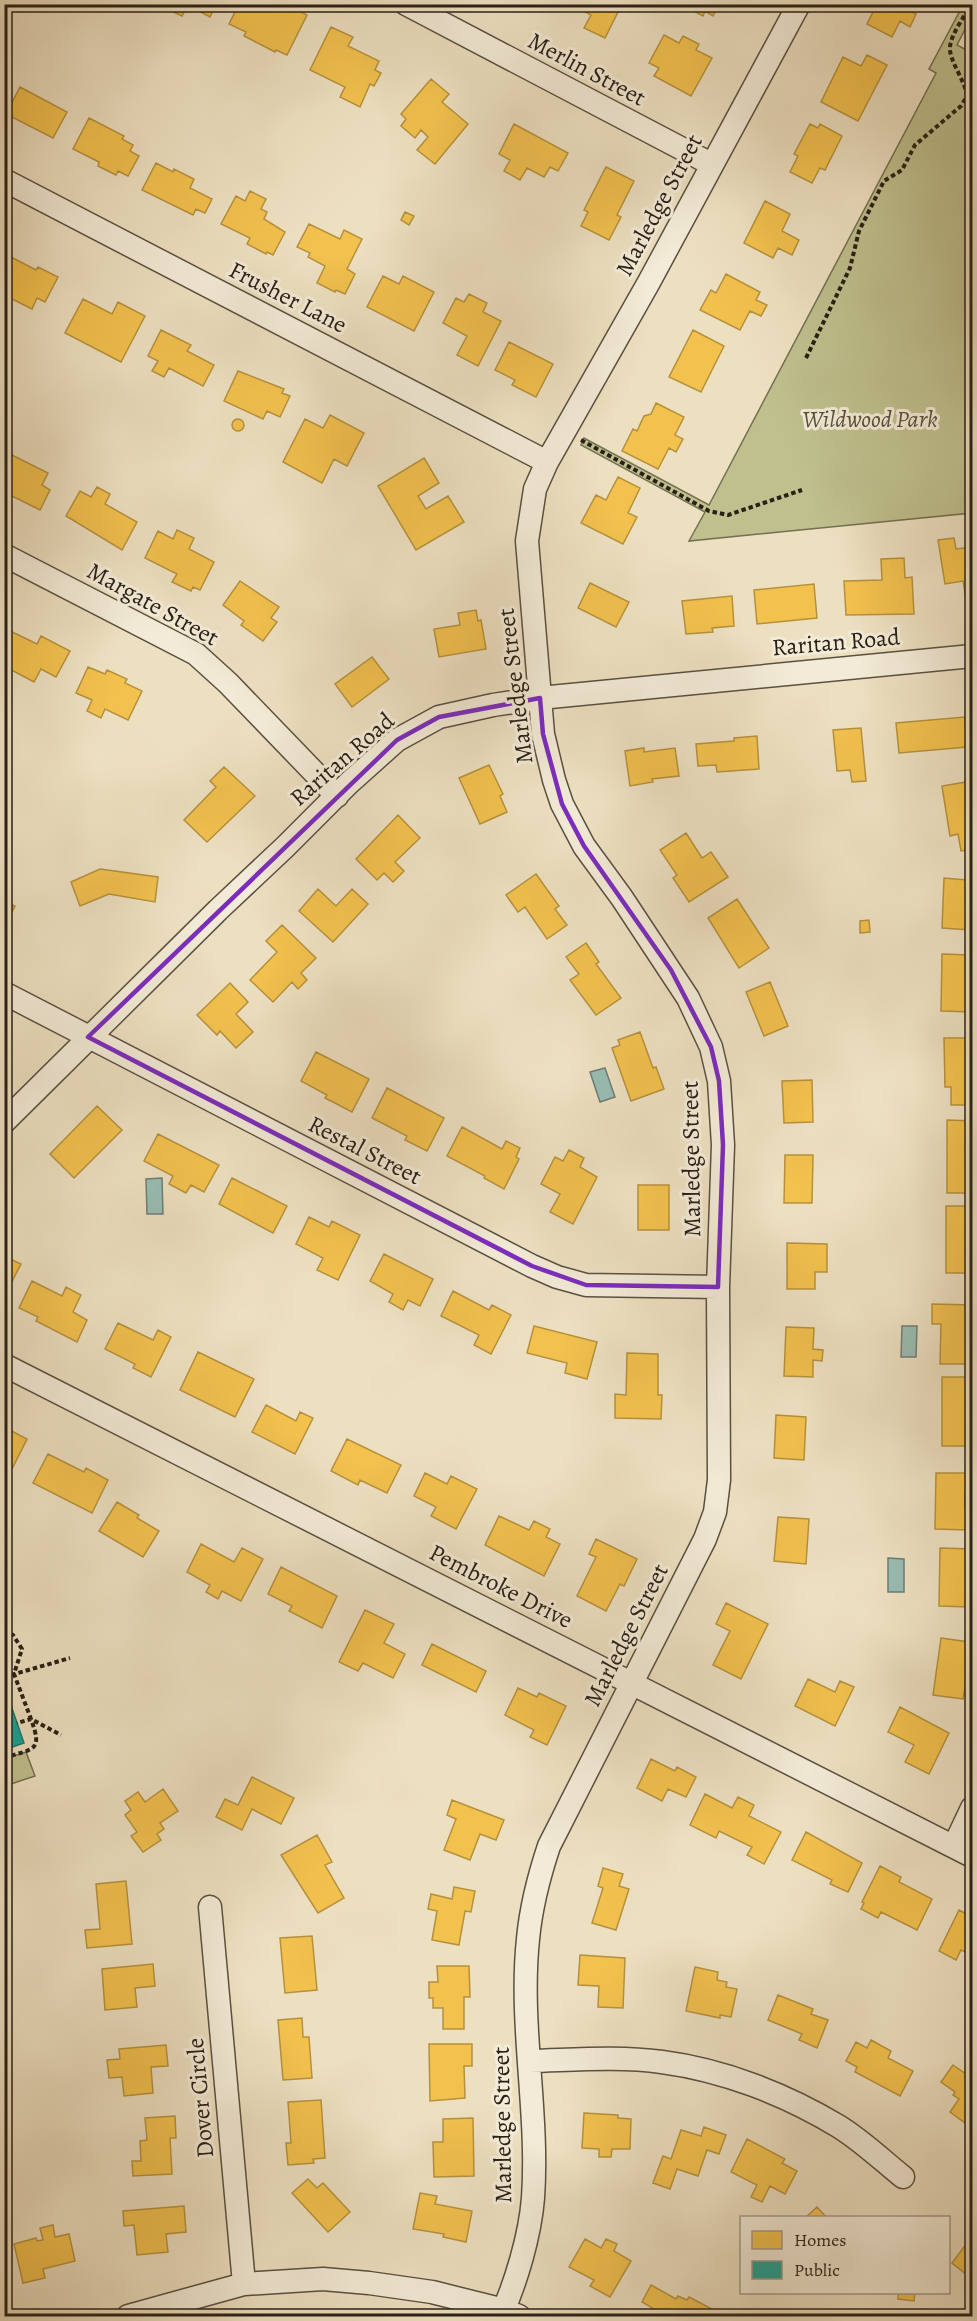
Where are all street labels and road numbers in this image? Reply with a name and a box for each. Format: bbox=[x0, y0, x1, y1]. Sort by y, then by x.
street label: Merlin Street bbox=[522, 25, 652, 114]
street label: Marledge Street bbox=[608, 128, 710, 282]
street label: Frusher Lane bbox=[224, 254, 352, 340]
street label: Margate Street bbox=[81, 555, 225, 653]
street label: Marledge Street bbox=[490, 606, 540, 766]
street label: Raritan Road bbox=[771, 620, 901, 664]
street label: Raritan Road bbox=[283, 705, 401, 813]
street label: Marledge Street bbox=[674, 1080, 708, 1238]
street label: Restal Street bbox=[303, 1108, 427, 1192]
street label: Pembroke Drive bbox=[424, 1536, 578, 1636]
street label: Marledge Street bbox=[576, 1558, 676, 1712]
street label: Dover Circle bbox=[179, 2037, 221, 2159]
street label: Marledge Street bbox=[485, 2046, 519, 2204]

